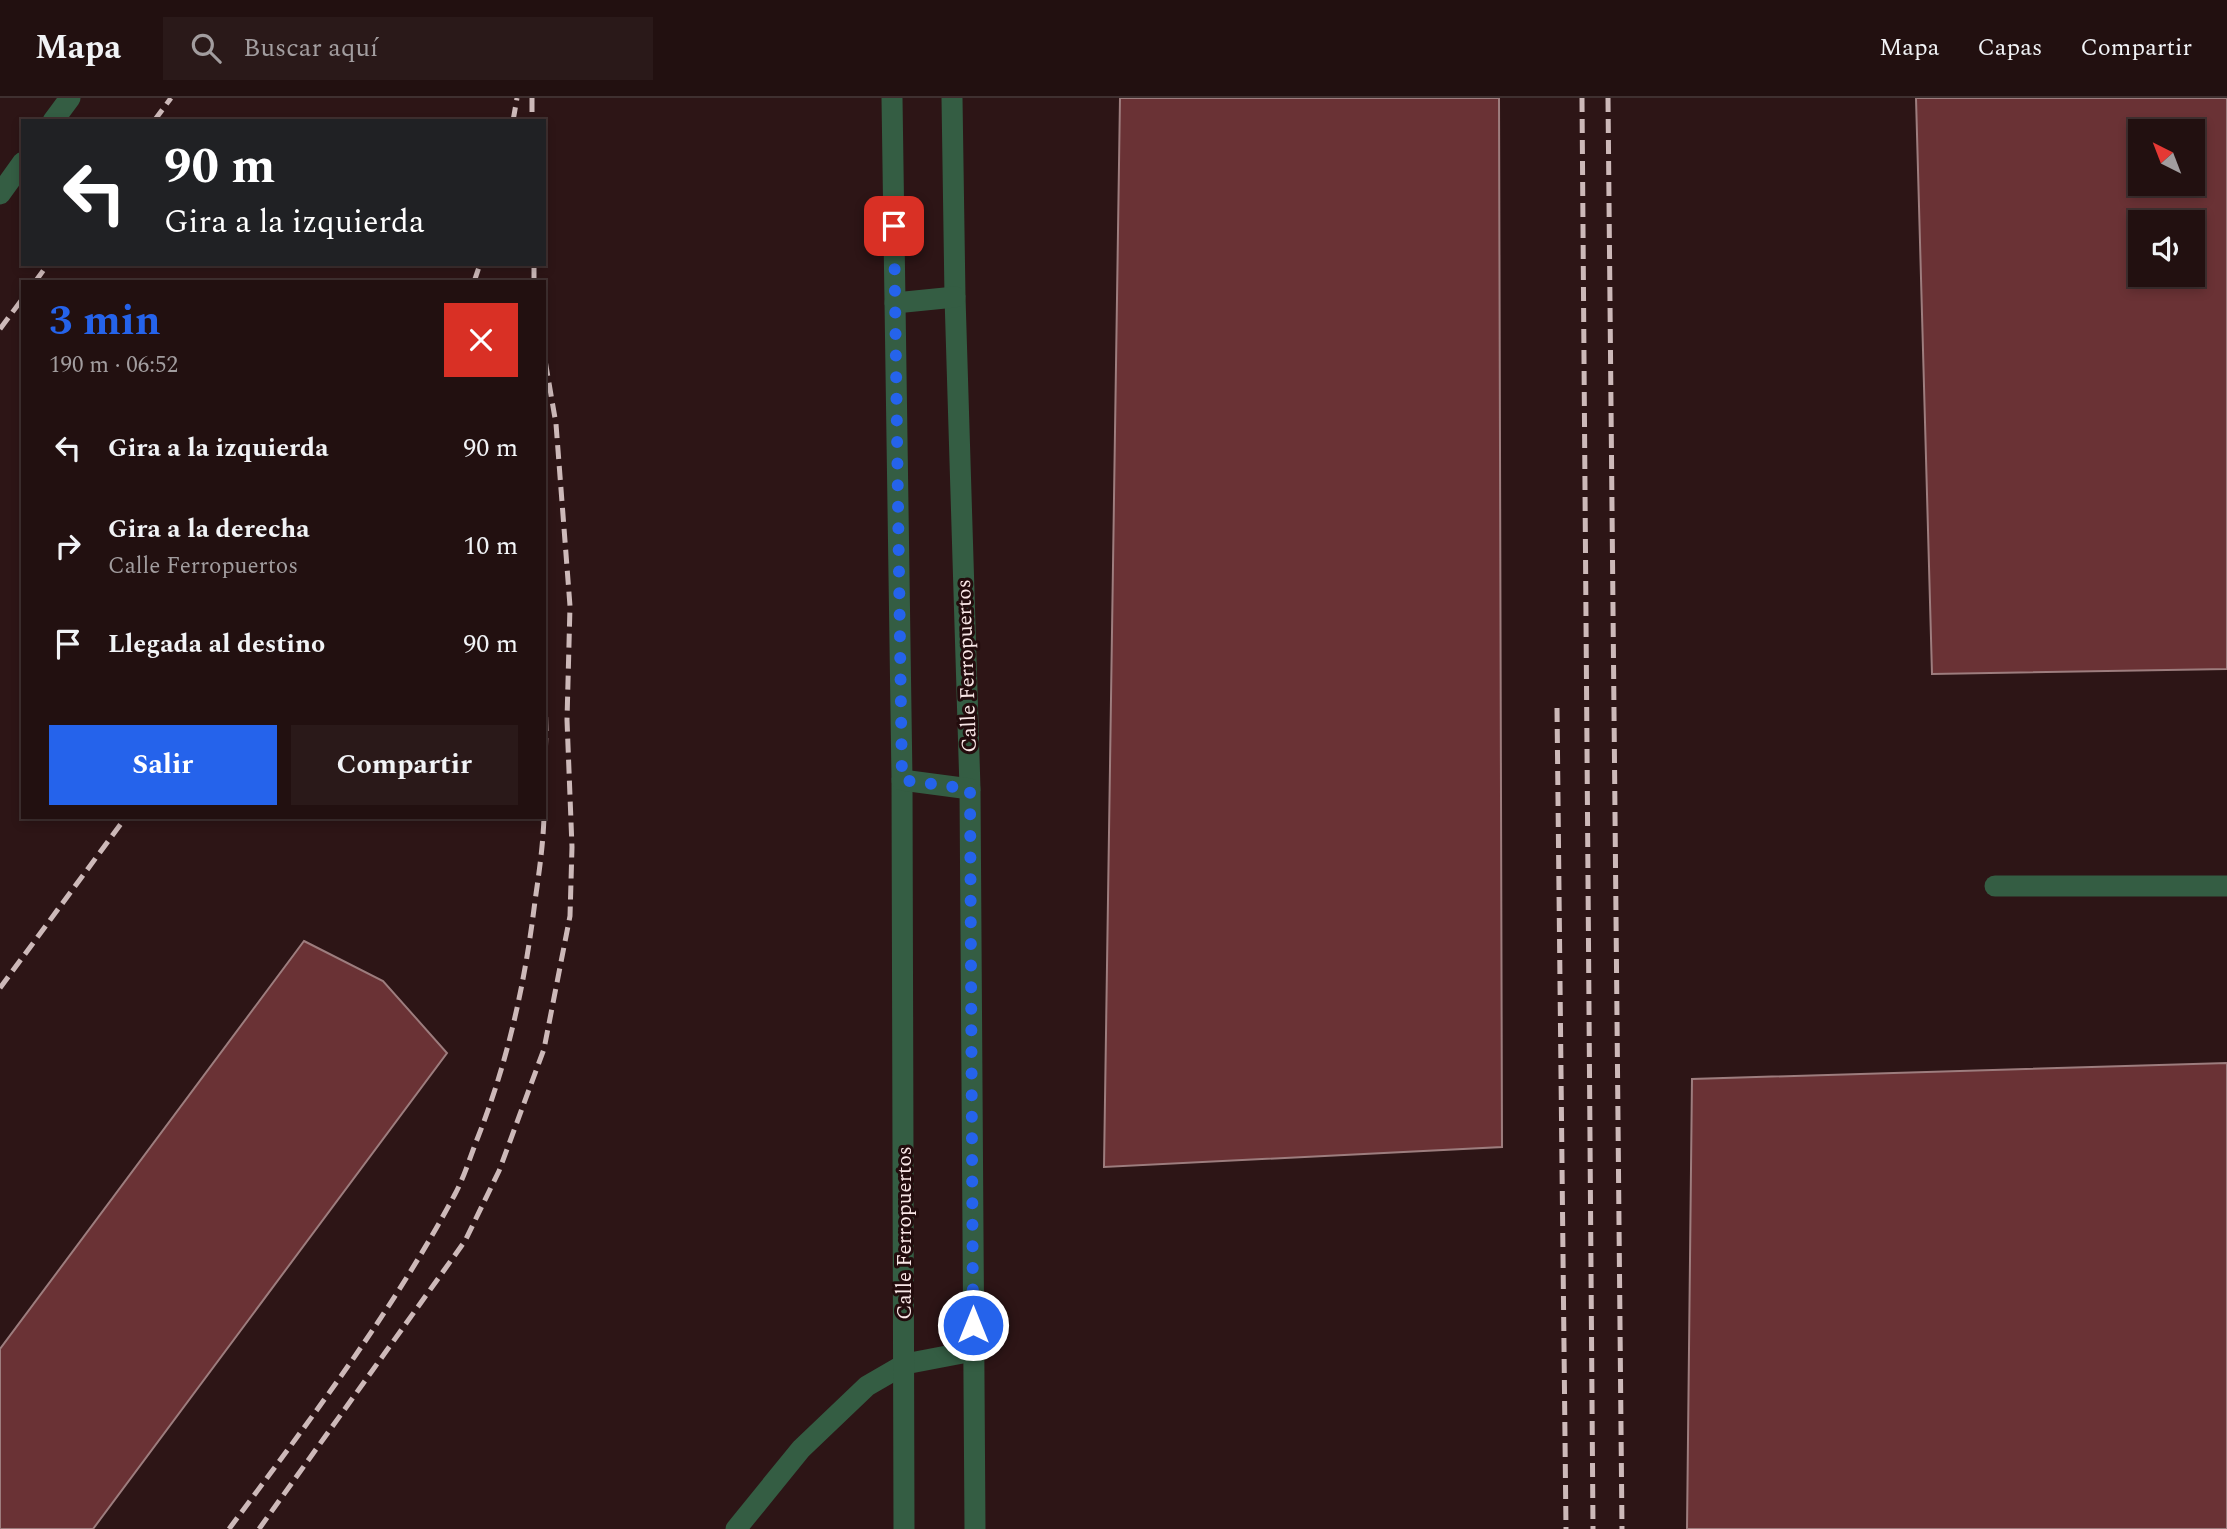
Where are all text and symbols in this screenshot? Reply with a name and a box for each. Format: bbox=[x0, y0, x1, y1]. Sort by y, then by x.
search box bbox=[163, 17, 653, 80]
text: Mapa bbox=[35, 23, 121, 73]
text: Buscar aquí bbox=[243, 28, 378, 68]
icon: search bbox=[187, 29, 225, 67]
text: Mapa bbox=[1879, 30, 1939, 66]
text: Capas bbox=[1977, 30, 2042, 66]
text: Compartir bbox=[2080, 30, 2192, 66]
north arrow bbox=[2128, 119, 2205, 196]
map controls bbox=[2128, 119, 2205, 287]
text: 90 m bbox=[164, 130, 275, 205]
icon: left bbox=[49, 147, 140, 238]
pin bbox=[864, 196, 924, 256]
text: Gira a la izquierda bbox=[164, 198, 425, 247]
icon: arrive bbox=[875, 207, 913, 245]
button: sound bbox=[2128, 210, 2205, 287]
text: 3 min bbox=[49, 290, 161, 353]
button: close bbox=[444, 303, 518, 377]
text: 190 m · 06:52 bbox=[49, 348, 178, 383]
text: Gira a la izquierda bbox=[108, 428, 329, 468]
text: 90 m bbox=[463, 428, 518, 468]
icon: left bbox=[49, 429, 87, 467]
text: Gira a la derecha bbox=[108, 509, 310, 549]
text: 10 m bbox=[463, 526, 518, 566]
icon: right bbox=[49, 527, 87, 565]
text: Calle Ferropuertos bbox=[108, 549, 298, 584]
street label: Calle Ferropuertos bbox=[948, 579, 986, 753]
text: Llegada al destino bbox=[108, 624, 325, 664]
text: 90 m bbox=[463, 624, 518, 664]
icon: arrive bbox=[49, 625, 87, 663]
button: Salir bbox=[49, 725, 277, 805]
button: Compartir bbox=[291, 725, 518, 805]
street label: Calle Ferropuertos bbox=[889, 1146, 921, 1320]
position arrow bbox=[936, 1288, 1010, 1362]

